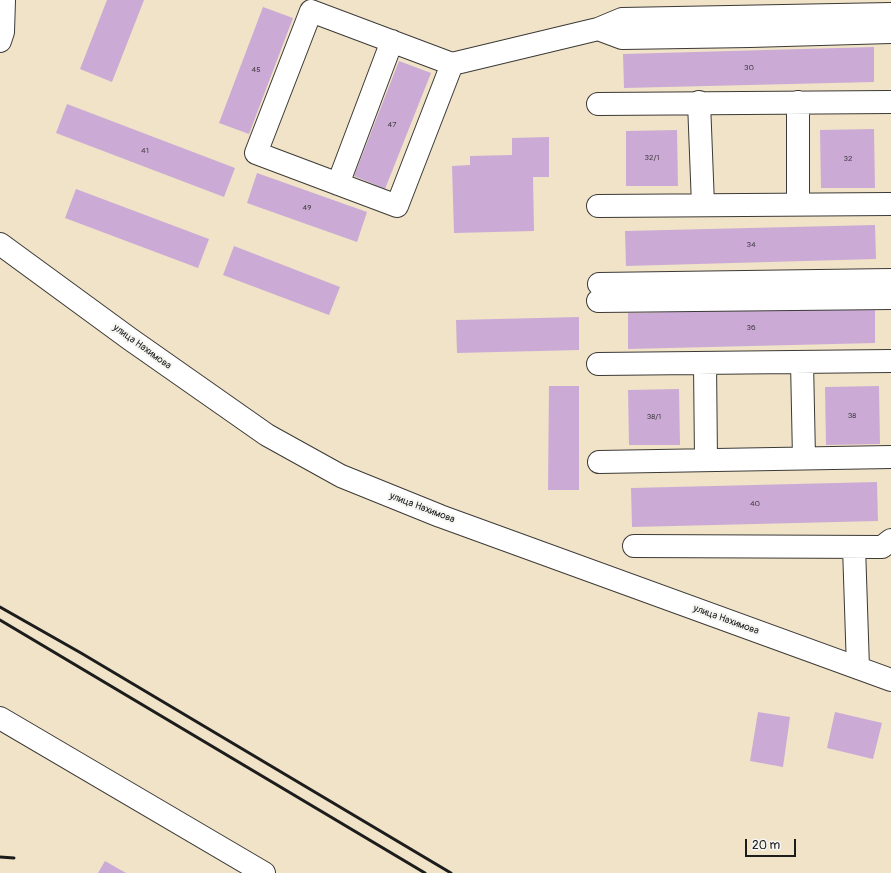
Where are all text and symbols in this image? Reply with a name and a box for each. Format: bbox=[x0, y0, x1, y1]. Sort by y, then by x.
house number: 30 bbox=[744, 63, 754, 73]
house number: 45 bbox=[252, 65, 260, 75]
house number: 47 bbox=[388, 120, 396, 130]
house number: 41 bbox=[141, 146, 149, 156]
house number: 32/1 bbox=[645, 153, 659, 163]
house number: 32 bbox=[844, 154, 852, 164]
house number: 49 bbox=[303, 203, 311, 213]
house number: 34 bbox=[746, 240, 756, 250]
street label: улица Нахимова bbox=[111, 322, 173, 372]
house number: 36 bbox=[746, 323, 756, 333]
house number: 38 bbox=[848, 411, 856, 421]
house number: 38/1 bbox=[647, 412, 661, 422]
street label: улица Нахимова bbox=[388, 490, 456, 526]
house number: 40 bbox=[750, 499, 760, 509]
street label: улица Нахимова bbox=[692, 603, 760, 637]
scale bar bbox=[747, 831, 798, 857]
text: 20 m bbox=[752, 838, 780, 853]

